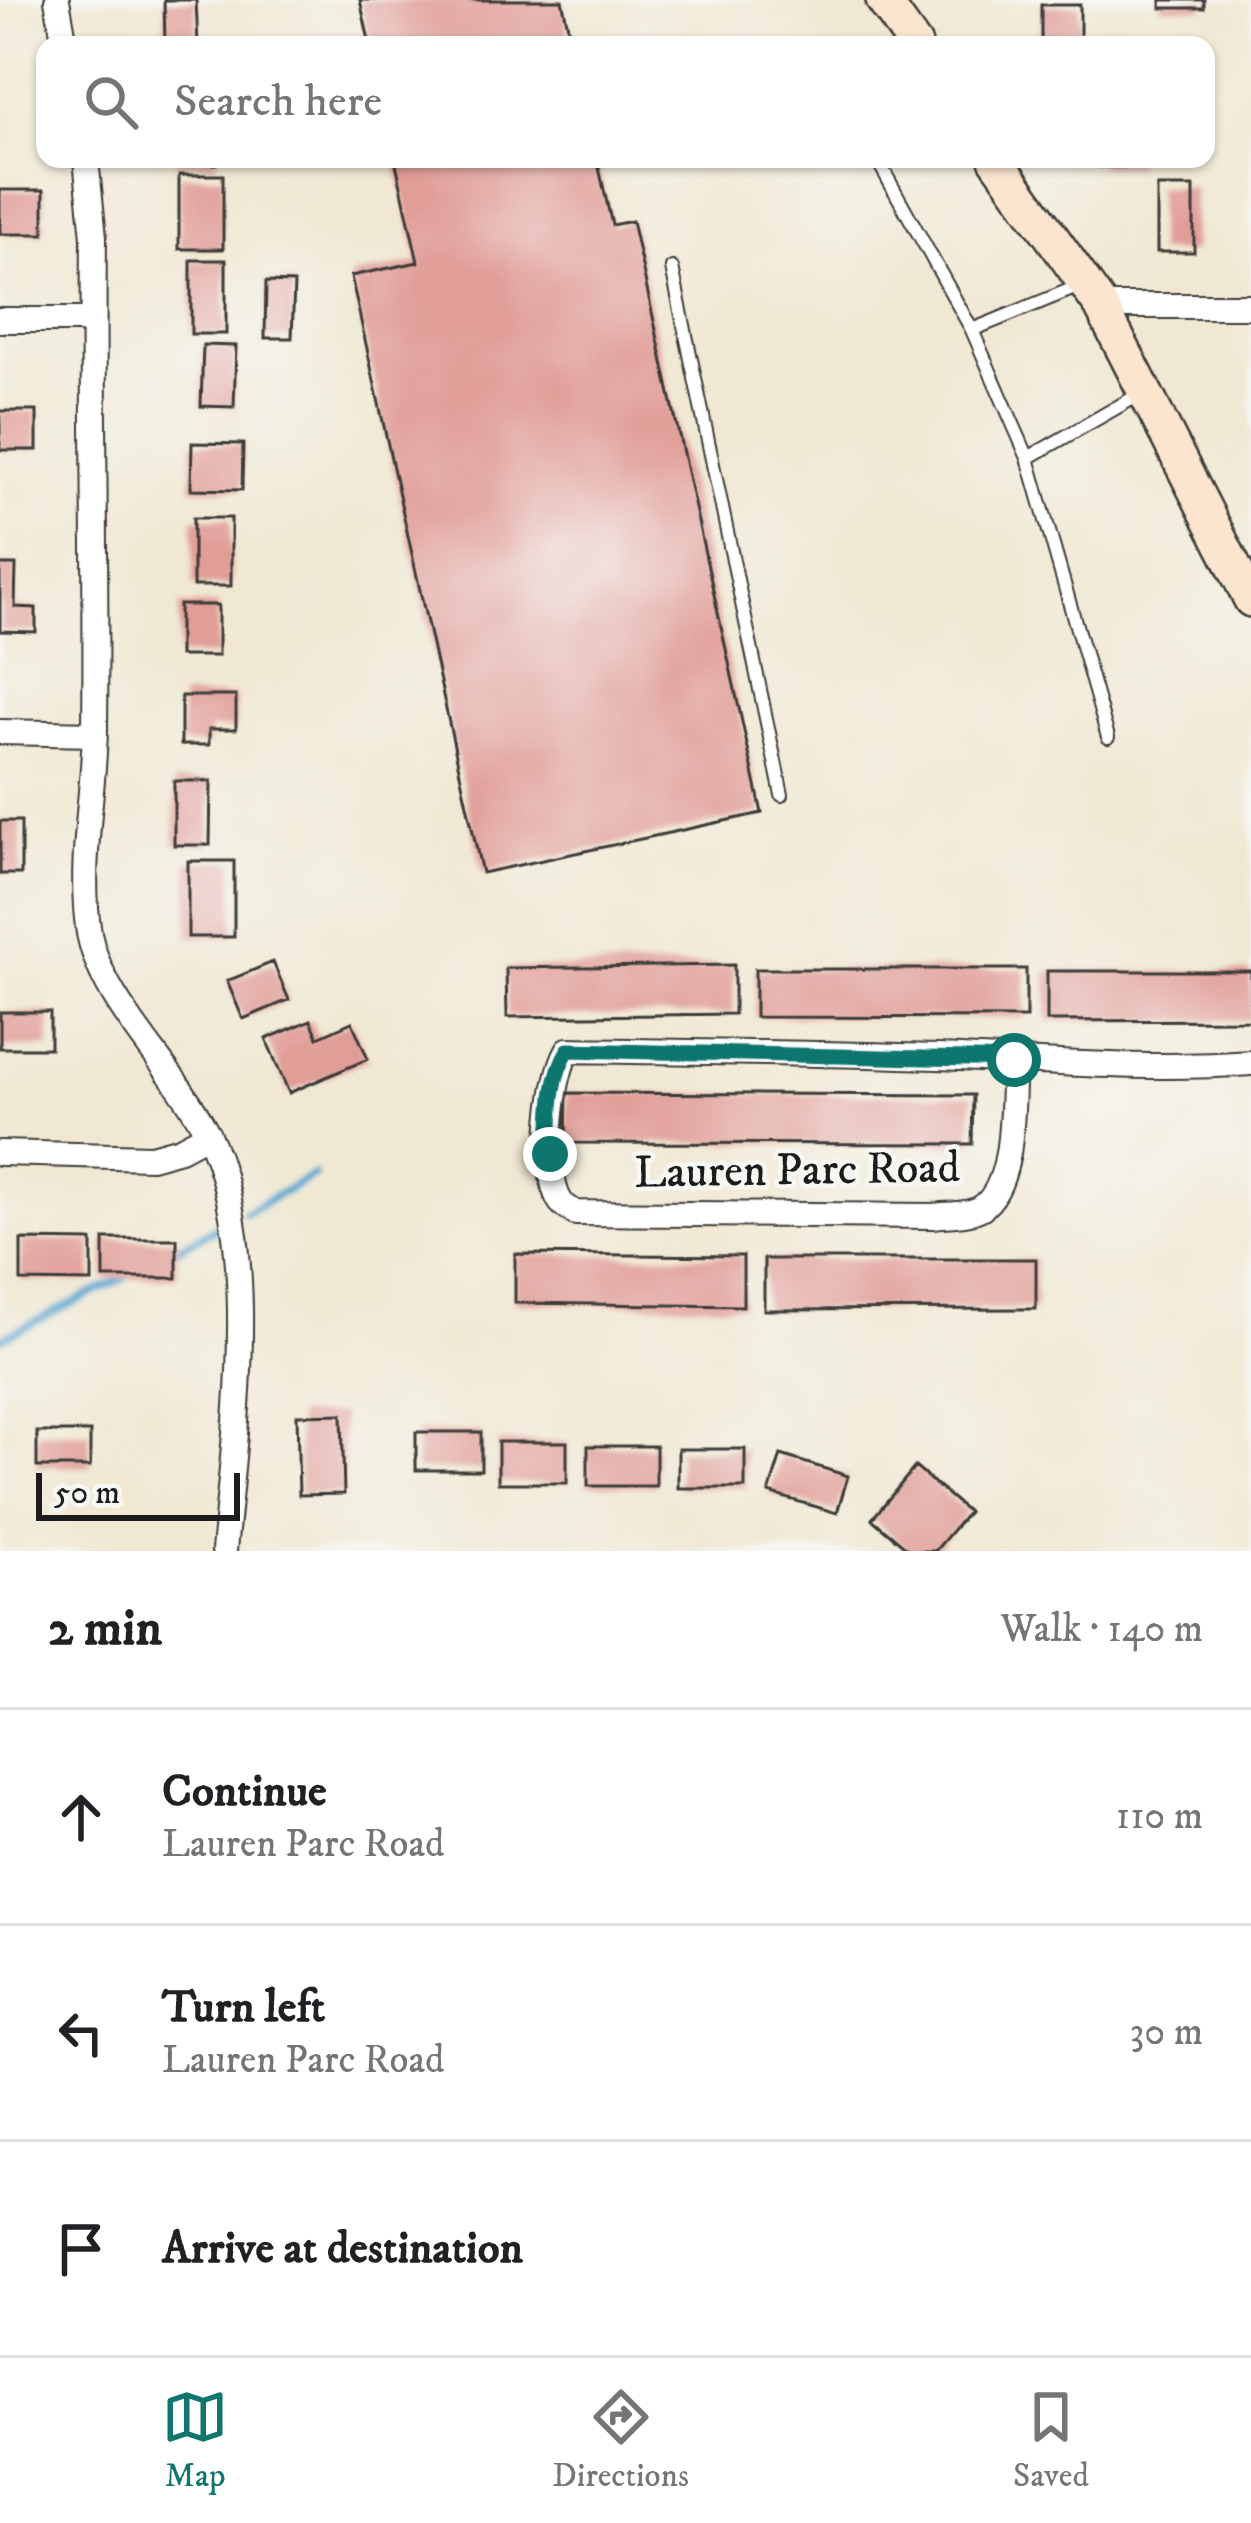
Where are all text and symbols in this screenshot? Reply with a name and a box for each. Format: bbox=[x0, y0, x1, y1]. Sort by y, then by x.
search box bbox=[36, 36, 1215, 168]
icon: search bbox=[78, 69, 144, 135]
text: Search here bbox=[174, 74, 382, 130]
route start bbox=[987, 1033, 1041, 1087]
route end bbox=[523, 1127, 577, 1181]
street label: Lauren Parc Road bbox=[634, 1140, 961, 1202]
scale bar bbox=[36, 1467, 240, 1520]
text: 50 m bbox=[54, 1473, 120, 1514]
text: 2 min bbox=[48, 1597, 162, 1661]
text: Walk · 140 m bbox=[1000, 1605, 1203, 1654]
text: Continue bbox=[162, 1764, 327, 1820]
icon: ahead bbox=[48, 1784, 114, 1850]
text: 110 m bbox=[1116, 1792, 1203, 1841]
text: Lauren Parc Road bbox=[162, 1820, 444, 1869]
text: Turn left bbox=[162, 1980, 325, 2036]
icon: left bbox=[48, 2000, 114, 2066]
text: 30 m bbox=[1130, 2008, 1203, 2057]
text: Lauren Parc Road bbox=[162, 2036, 444, 2085]
icon: arrive bbox=[48, 2216, 114, 2282]
text: Arrive at destination bbox=[162, 2221, 523, 2277]
tab: Map bbox=[162, 2384, 228, 2497]
tab: Directions bbox=[552, 2384, 689, 2497]
tab: Saved bbox=[1013, 2384, 1089, 2497]

